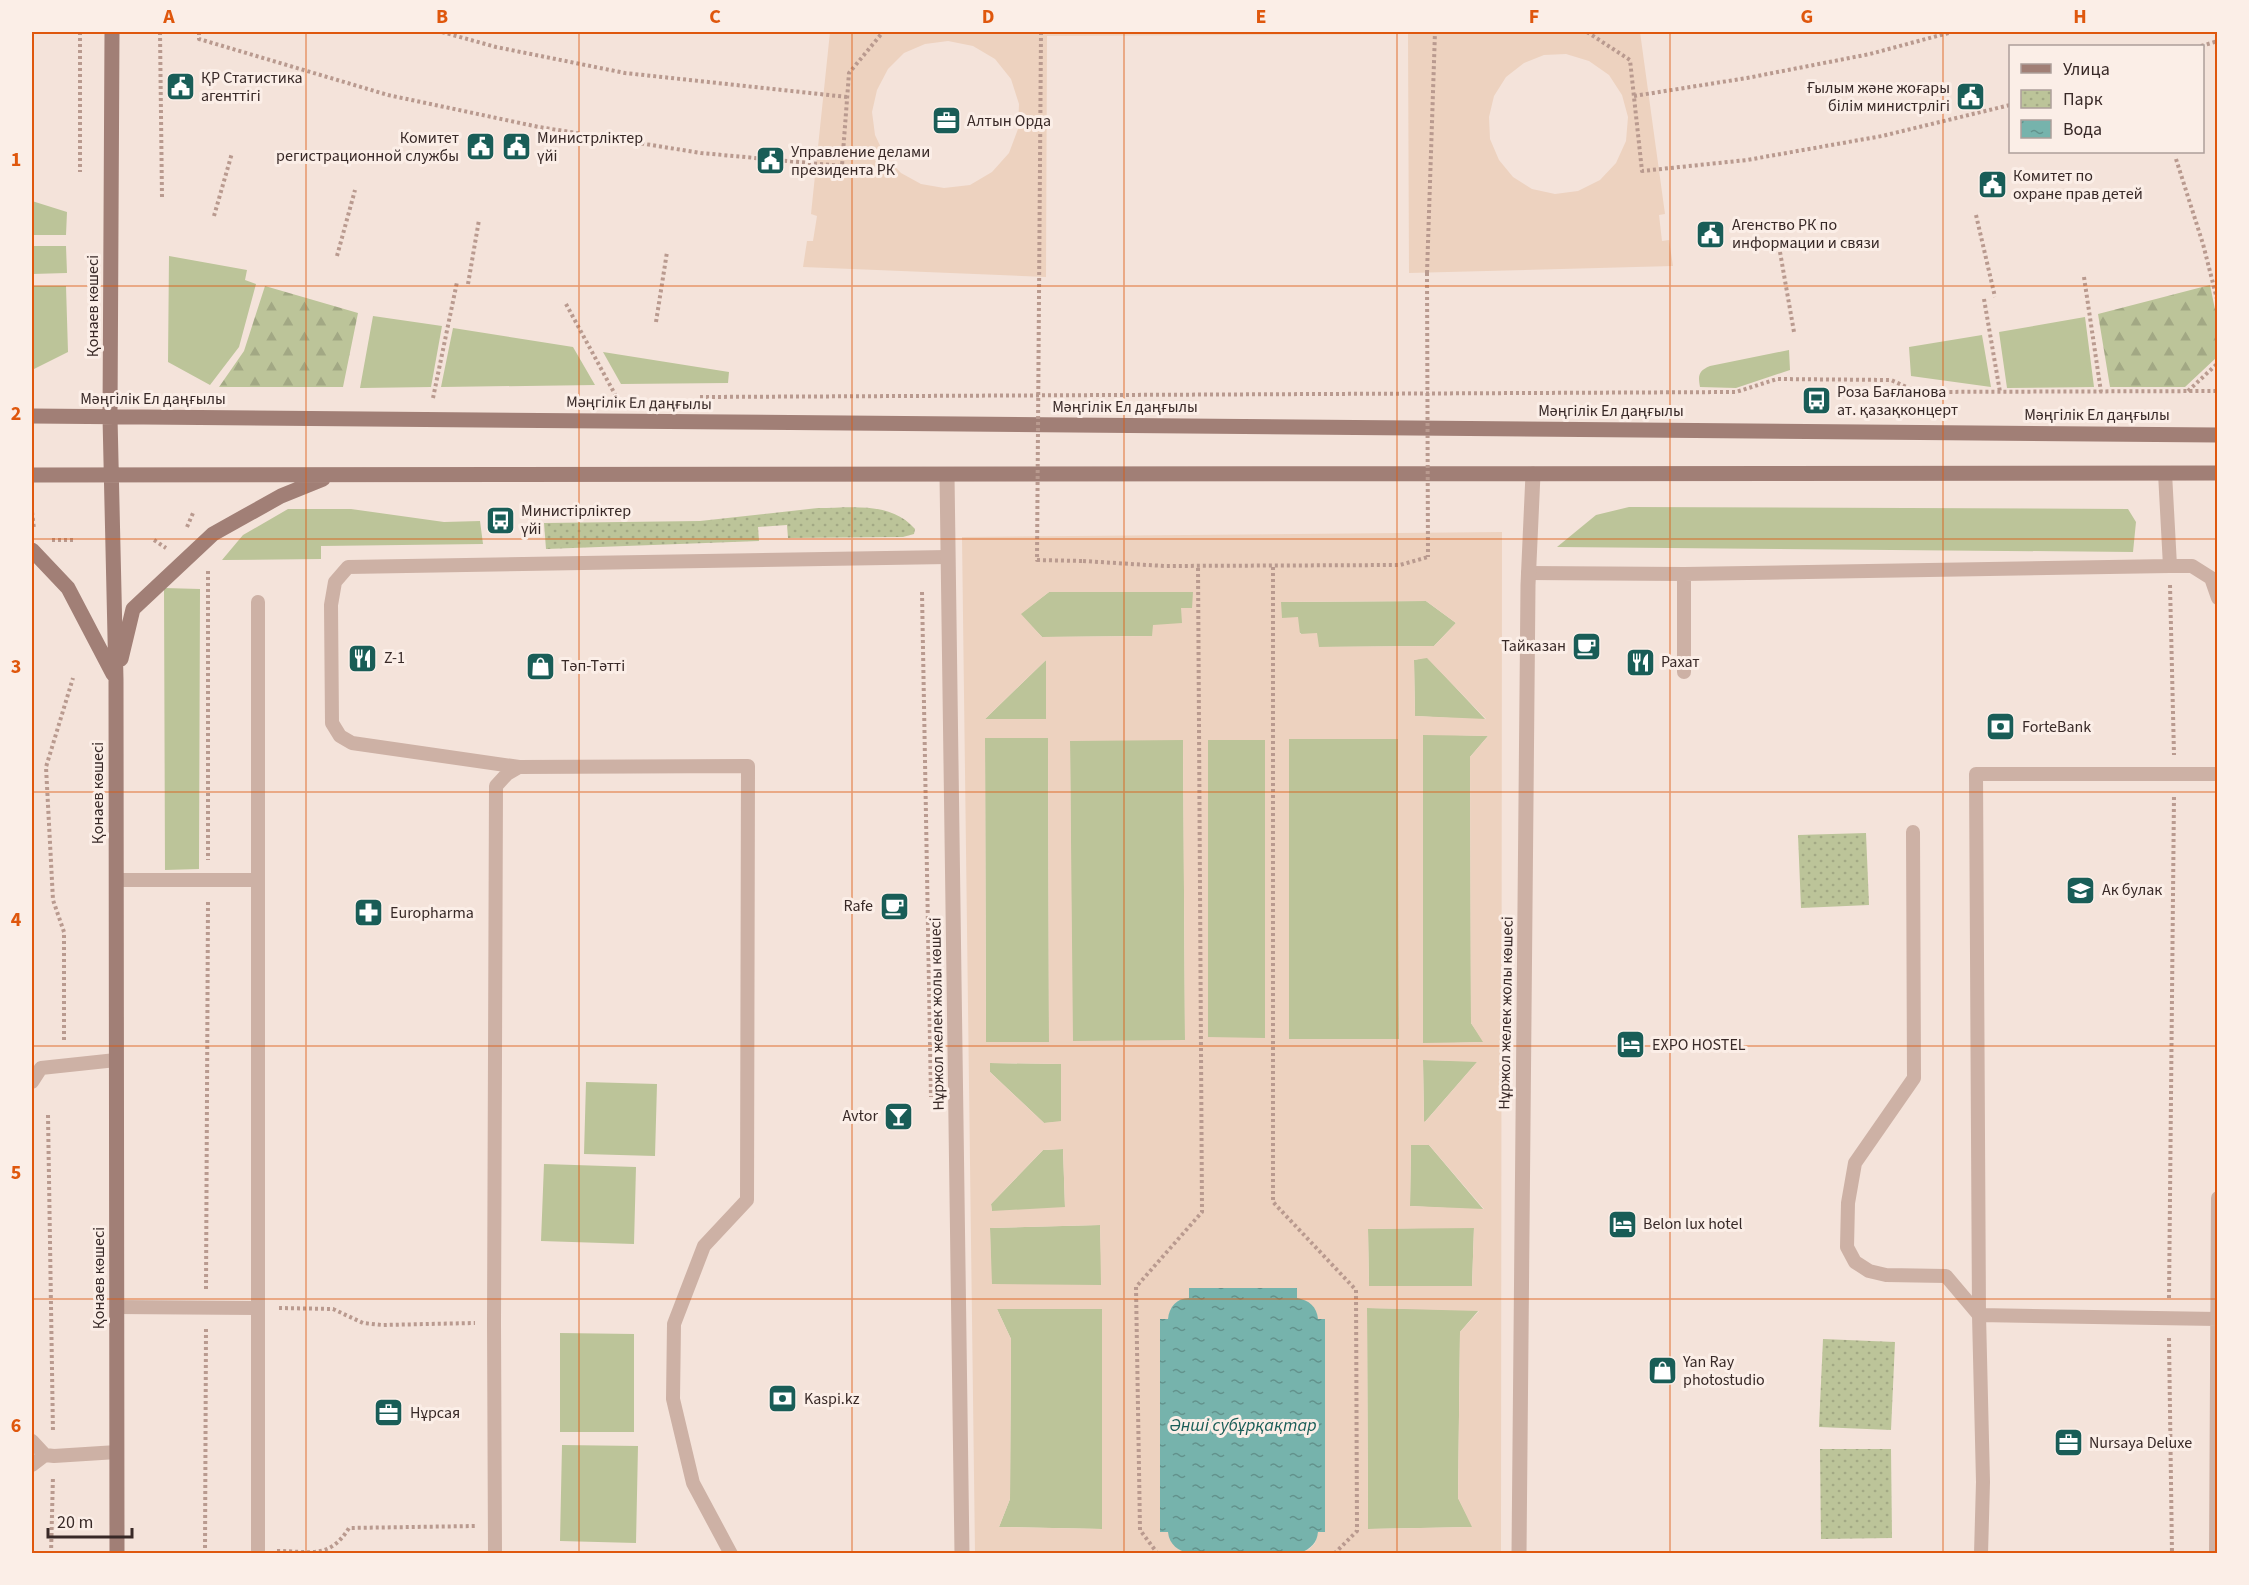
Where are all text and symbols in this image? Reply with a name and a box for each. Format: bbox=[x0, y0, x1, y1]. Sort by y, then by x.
text: A bbox=[162, 3, 175, 31]
text: B bbox=[436, 3, 448, 31]
text: C bbox=[709, 3, 721, 31]
text: D bbox=[982, 3, 994, 31]
text: E bbox=[1256, 3, 1266, 31]
text: F bbox=[1529, 3, 1539, 31]
text: G bbox=[1801, 3, 1813, 31]
text: H bbox=[2073, 3, 2087, 31]
legend bbox=[2009, 45, 2204, 153]
text: Улица bbox=[2063, 57, 2110, 82]
place label: ҚР Статистика агенттігі bbox=[201, 67, 303, 107]
public building icon: ҚР Статистика агенттігі bbox=[164, 71, 196, 103]
place label: Ғылым және жоғары білім министрлігі bbox=[1807, 77, 1950, 117]
public building icon: Ғылым және жоғары білім министрлігі bbox=[1955, 81, 1987, 113]
text: Парк bbox=[2063, 87, 2103, 112]
office icon: Алтын Орда bbox=[930, 105, 962, 137]
place label: Алтын Орда bbox=[967, 110, 1051, 132]
text: Вода bbox=[2063, 117, 2102, 142]
place label: Комитет регистрационной службы bbox=[276, 127, 459, 167]
place label: Министрліктер үйі bbox=[537, 127, 643, 167]
public building icon: Комитет регистрационной службы bbox=[464, 131, 496, 163]
public building icon: Министрліктер үйі bbox=[500, 131, 532, 163]
place label: Управление делами президента РК bbox=[791, 141, 930, 181]
public building icon: Управление делами президента РК bbox=[754, 145, 786, 177]
text: 1 bbox=[11, 146, 21, 174]
place label: Комитет по охране прав детей bbox=[2013, 165, 2143, 205]
public building icon: Комитет по охране прав детей bbox=[1976, 169, 2008, 201]
place label: Агенство РК по информации и связи bbox=[1732, 214, 1880, 254]
public building icon: Агенство РК по информации и связи bbox=[1695, 218, 1727, 250]
street label: Қонаев көшесі bbox=[82, 255, 104, 357]
place label: Роза Бағланова ат. қазақконцерт bbox=[1837, 381, 1958, 421]
bus stop icon: Роза Бағланова ат. қазақконцерт bbox=[1800, 385, 1832, 417]
street label: Мәңгілік Ел даңғылы bbox=[80, 388, 226, 410]
street label: Мәңгілік Ел даңғылы bbox=[566, 391, 712, 415]
street label: Мәңгілік Ел даңғылы bbox=[1052, 396, 1198, 418]
text: 2 bbox=[11, 400, 21, 428]
street label: Мәңгілік Ел даңғылы bbox=[1538, 400, 1684, 422]
street label: Мәңгілік Ел даңғылы bbox=[2024, 404, 2170, 426]
place label: Министірліктер үйі bbox=[521, 500, 631, 540]
bus stop icon: Министірліктер үйі bbox=[484, 504, 516, 536]
cafe icon: Тайказан bbox=[1571, 630, 1603, 662]
place label: Тайказан bbox=[1501, 635, 1566, 657]
restaurant icon: Z-1 bbox=[347, 642, 379, 674]
restaurant icon: Рахат bbox=[1624, 646, 1656, 678]
place label: Z-1 bbox=[384, 647, 405, 669]
shop icon: Тәп-Тәтті bbox=[524, 650, 556, 682]
place label: Рахат bbox=[1661, 651, 1700, 673]
text: 3 bbox=[11, 653, 21, 681]
place label: Тәп-Тәтті bbox=[561, 655, 625, 677]
bank icon: ForteBank bbox=[1985, 711, 2017, 743]
place label: ForteBank bbox=[2022, 716, 2091, 738]
street label: Қонаев көшесі bbox=[87, 742, 109, 844]
school or university icon: Ак булак bbox=[2065, 874, 2097, 906]
place label: Ак булак bbox=[2102, 879, 2162, 901]
cafe icon: Rafe bbox=[878, 890, 910, 922]
place label: Rafe bbox=[843, 895, 873, 917]
pharmacy icon: Europharma bbox=[353, 897, 385, 929]
place label: Europharma bbox=[390, 902, 474, 924]
text: 4 bbox=[11, 906, 22, 934]
street label: Нұржол желек жолы көшесі bbox=[1493, 916, 1519, 1110]
street label: Нұржол желек жолы көшесі bbox=[924, 917, 950, 1111]
hotel icon: EXPO HOSTEL bbox=[1615, 1029, 1647, 1061]
place label: EXPO HOSTEL bbox=[1652, 1034, 1746, 1056]
bar icon: Avtor bbox=[883, 1100, 915, 1132]
place label: Avtor bbox=[843, 1105, 878, 1127]
text: 5 bbox=[11, 1159, 21, 1187]
hotel icon: Belon lux hotel bbox=[1606, 1208, 1638, 1240]
place label: Belon lux hotel bbox=[1643, 1213, 1742, 1235]
street label: Қонаев көшесі bbox=[88, 1227, 110, 1329]
place label: Yan Ray photostudio bbox=[1682, 1351, 1765, 1391]
shop icon: Yan Ray photostudio bbox=[1646, 1355, 1678, 1387]
bank icon: Kaspi.kz bbox=[767, 1383, 799, 1415]
place label: Kaspi.kz bbox=[804, 1388, 860, 1410]
office icon: Нұрсая bbox=[373, 1397, 405, 1429]
place label: Нұрсая bbox=[410, 1402, 460, 1424]
text: 6 bbox=[11, 1412, 21, 1440]
water label: Әнші субұрқақтар bbox=[1169, 1413, 1317, 1438]
office icon: Nursaya Deluxe bbox=[2052, 1427, 2084, 1459]
place label: Nursaya Deluxe bbox=[2089, 1432, 2192, 1454]
scale bar bbox=[48, 1501, 132, 1539]
text: 20 m bbox=[57, 1510, 93, 1535]

